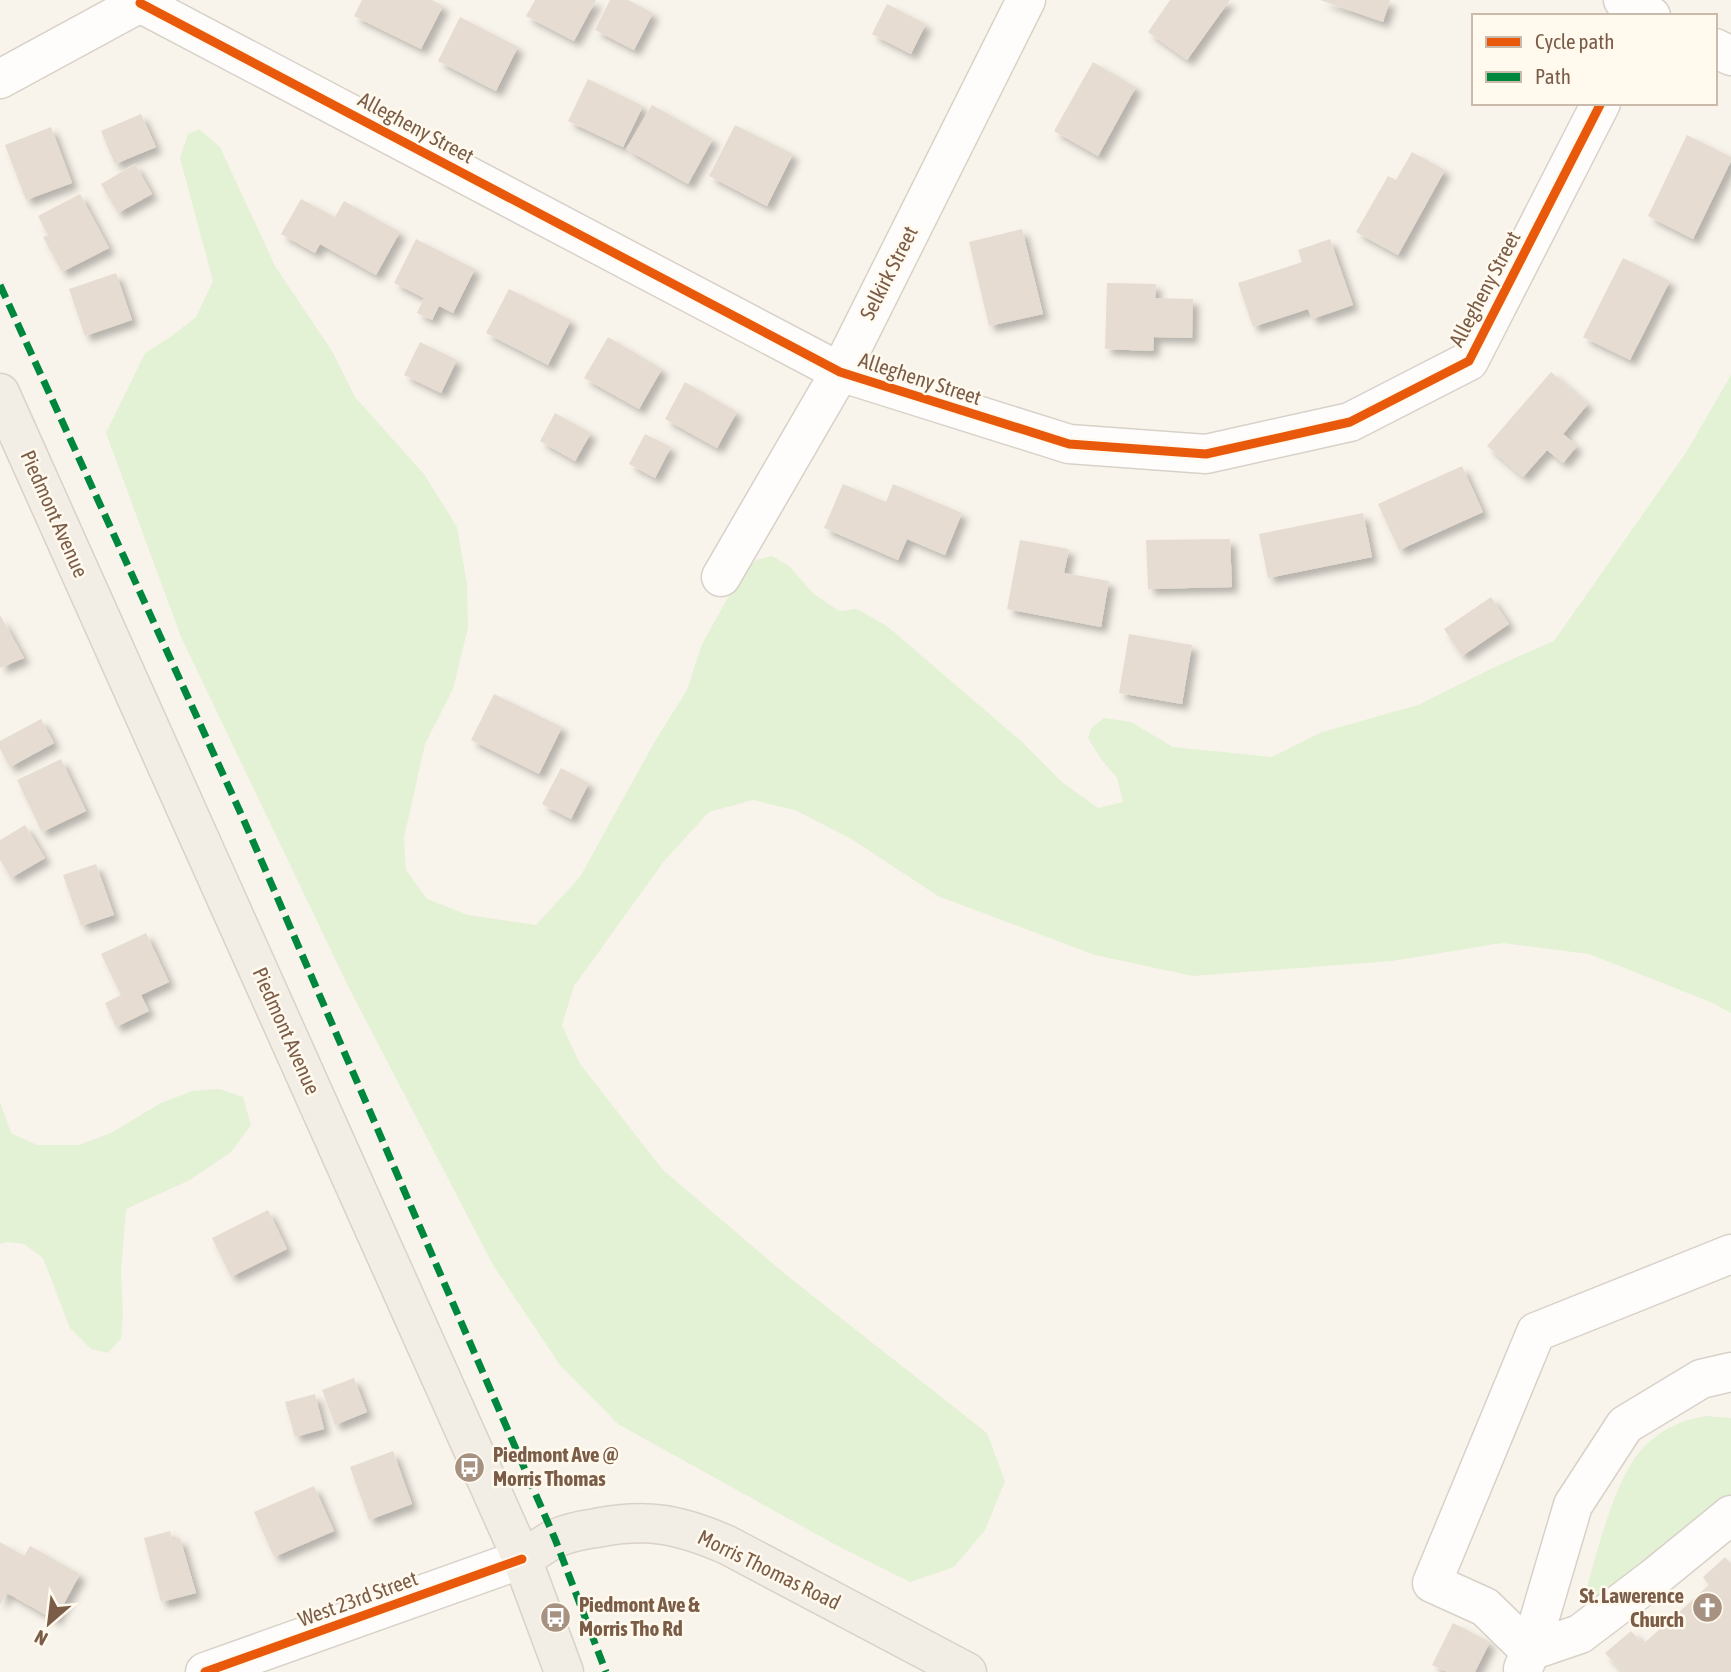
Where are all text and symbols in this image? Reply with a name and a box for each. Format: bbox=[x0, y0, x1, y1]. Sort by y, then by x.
legend bbox=[1472, 14, 1717, 105]
text: Cycle path bbox=[1535, 29, 1614, 53]
text: Path bbox=[1535, 64, 1571, 88]
street label: Allegheny Street bbox=[355, 87, 478, 168]
street label: Selkirk Street bbox=[854, 222, 922, 323]
street label: Allegheny Street bbox=[1444, 227, 1525, 350]
street label: Allegheny Street bbox=[856, 347, 985, 409]
street label: Piedmont Avenue bbox=[16, 446, 94, 581]
street label: Piedmont Avenue bbox=[248, 963, 326, 1098]
place label: Piedmont Ave @ Morris Thomas bbox=[493, 1442, 619, 1490]
bus stop icon: Piedmont Ave @ Morris Thomas bbox=[453, 1450, 487, 1484]
street label: Morris Thomas Road bbox=[694, 1524, 845, 1614]
street label: West 23rd Street bbox=[295, 1565, 421, 1631]
place label: St. Lawerence Church bbox=[1580, 1583, 1684, 1631]
north arrow bbox=[14, 1588, 84, 1658]
church icon: St. Lawerence Church bbox=[1690, 1591, 1724, 1625]
place label: Piedmont Ave & Morris Tho Rd bbox=[579, 1592, 701, 1640]
bus stop icon: Piedmont Ave & Morris Tho Rd bbox=[539, 1600, 573, 1634]
text: N bbox=[31, 1626, 51, 1650]

